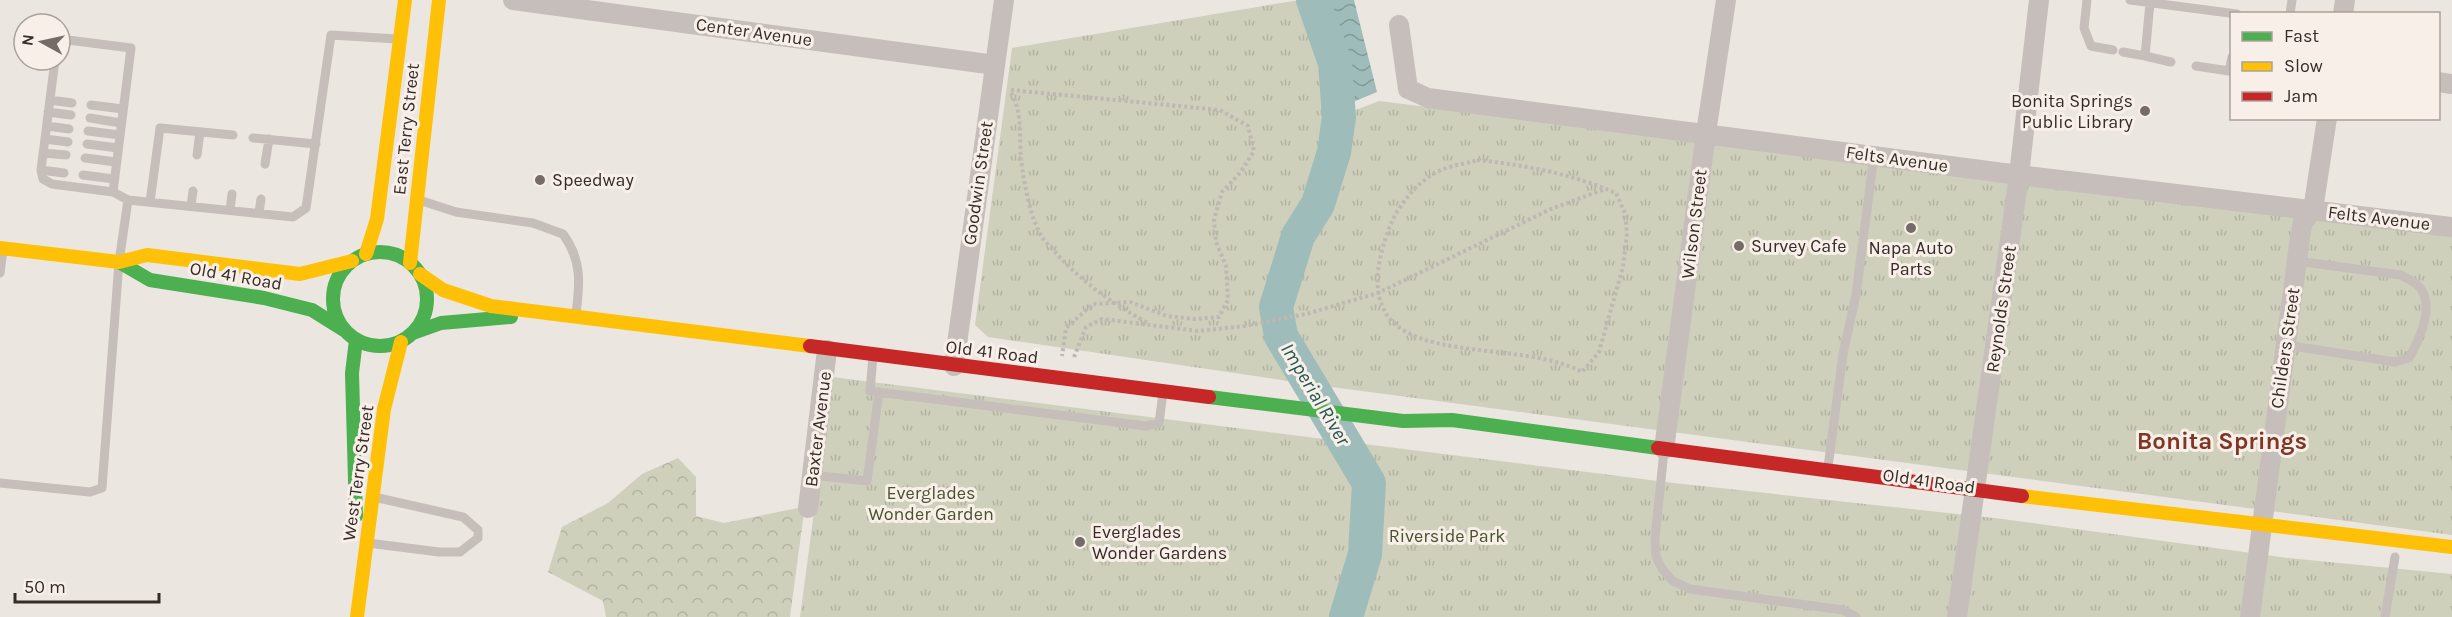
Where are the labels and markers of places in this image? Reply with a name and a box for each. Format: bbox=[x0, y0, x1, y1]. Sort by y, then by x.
place label: Bonita Springs Public Library bbox=[2011, 90, 2134, 133]
marker: Bonita Springs Public Library bbox=[2138, 104, 2152, 118]
place label: Speedway bbox=[552, 169, 635, 191]
marker: Speedway bbox=[533, 173, 547, 187]
marker: Napa Auto Parts bbox=[1904, 221, 1918, 235]
place label: Survey Cafe bbox=[1751, 235, 1847, 257]
place label: Napa Auto Parts bbox=[1869, 237, 1953, 280]
marker: Survey Cafe bbox=[1732, 239, 1746, 253]
place label: Everglades Wonder Gardens bbox=[1092, 521, 1227, 564]
marker: Everglades Wonder Gardens bbox=[1073, 535, 1087, 549]

